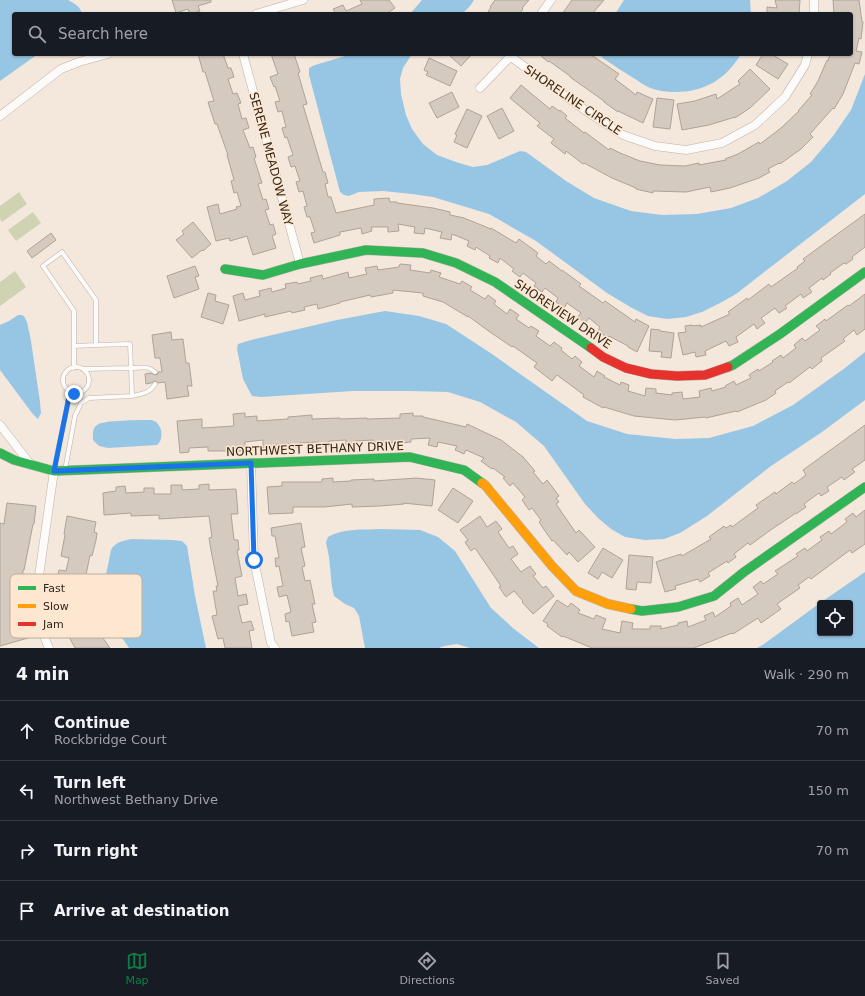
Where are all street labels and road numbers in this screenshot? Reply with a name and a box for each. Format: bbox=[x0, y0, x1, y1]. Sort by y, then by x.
street label: SHORELINE CIRCLE bbox=[521, 62, 625, 138]
street label: SERENE MEADOW WAY bbox=[246, 91, 296, 228]
street label: SHOREVIEW DRIVE bbox=[512, 276, 614, 352]
street label: NORTHWEST BETHANY DRIVE bbox=[226, 439, 404, 459]

